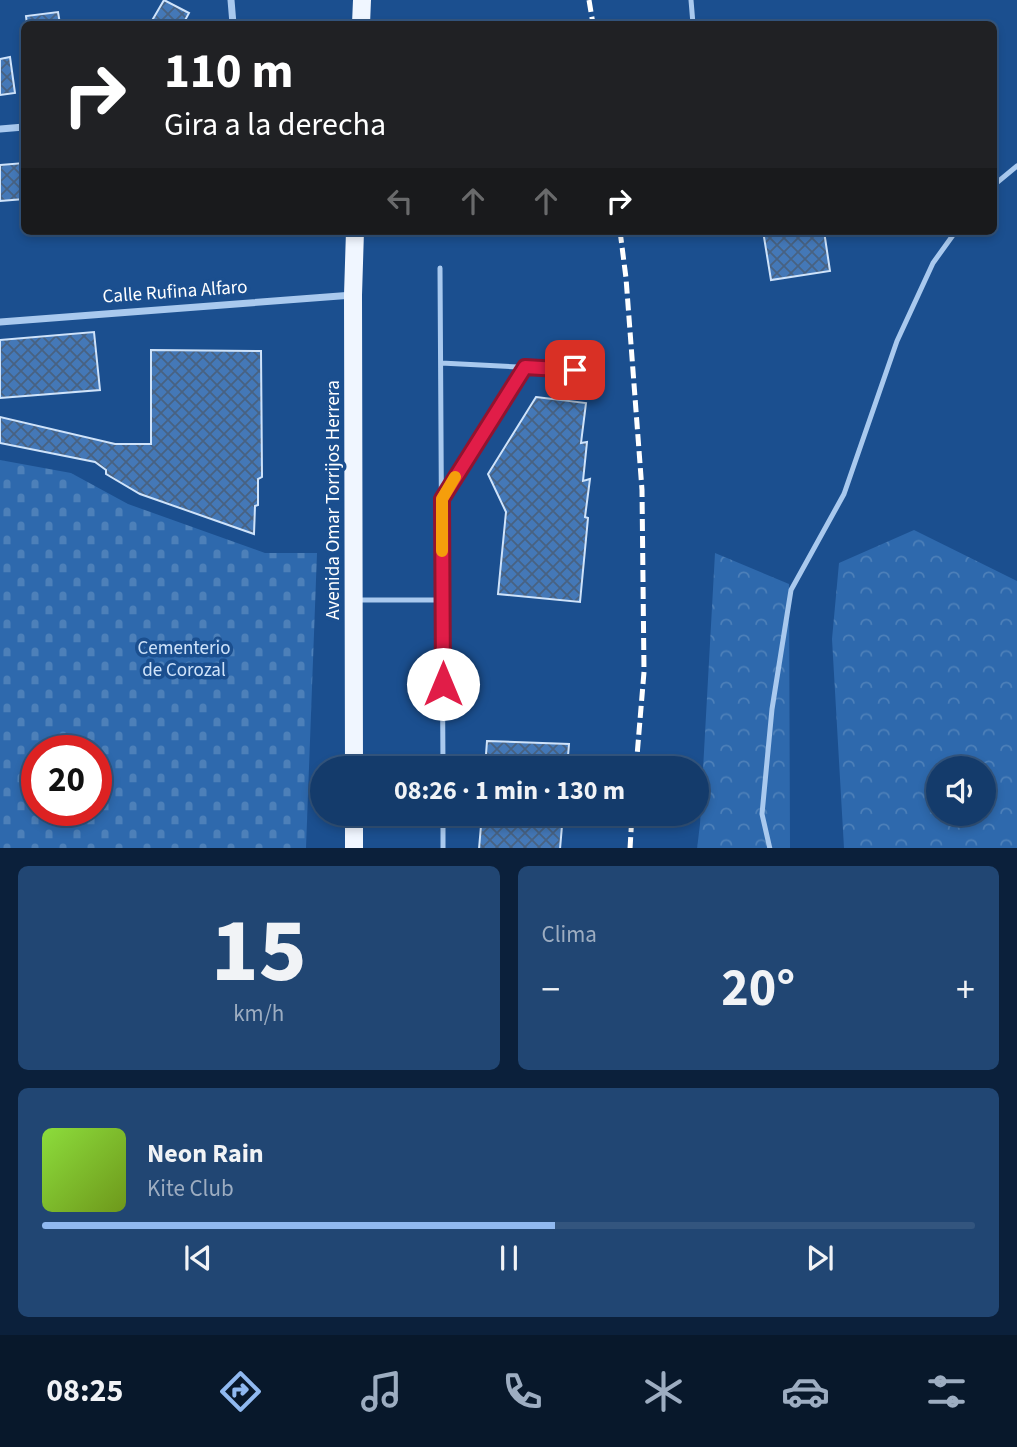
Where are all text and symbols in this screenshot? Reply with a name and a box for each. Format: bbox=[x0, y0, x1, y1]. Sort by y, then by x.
text: 110 m bbox=[164, 37, 293, 107]
icon: right bbox=[49, 49, 140, 140]
text: Gira a la derecha bbox=[164, 102, 386, 148]
icon: left bbox=[381, 182, 419, 220]
icon: ahead bbox=[454, 182, 492, 220]
icon: ahead bbox=[527, 182, 565, 220]
icon: right bbox=[600, 182, 638, 220]
street label: Calle Rufina Alfaro bbox=[102, 273, 248, 311]
pin bbox=[545, 340, 605, 400]
icon: arrive bbox=[556, 351, 594, 389]
street label: Avenida Omar Torrijos Herrera bbox=[320, 380, 347, 620]
park label: Cementerio de Corozal bbox=[138, 635, 231, 684]
position arrow bbox=[406, 647, 480, 721]
speed limit sign: 20 bbox=[21, 735, 112, 826]
map controls bbox=[926, 756, 996, 826]
button: sound bbox=[926, 756, 996, 826]
text: 08:26 · 1 min · 130 m bbox=[394, 772, 625, 809]
text: 15 bbox=[211, 887, 307, 1016]
text: Clima bbox=[542, 918, 597, 951]
text: 20° bbox=[721, 952, 795, 1026]
text: − bbox=[542, 963, 560, 1017]
text: + bbox=[956, 963, 975, 1017]
text: km/h bbox=[233, 997, 284, 1030]
text: Neon Rain bbox=[147, 1135, 264, 1172]
text: Kite Club bbox=[147, 1172, 234, 1205]
icon: previous bbox=[179, 1239, 217, 1277]
icon: pause bbox=[490, 1239, 528, 1277]
icon: next bbox=[801, 1239, 839, 1277]
icon: directions bbox=[216, 1367, 265, 1416]
icon: music bbox=[357, 1367, 406, 1416]
icon: phone bbox=[498, 1367, 547, 1416]
icon: climate bbox=[639, 1367, 688, 1416]
icon: car bbox=[781, 1367, 830, 1416]
icon: filters bbox=[922, 1367, 971, 1416]
text: 08:25 bbox=[46, 1368, 123, 1414]

